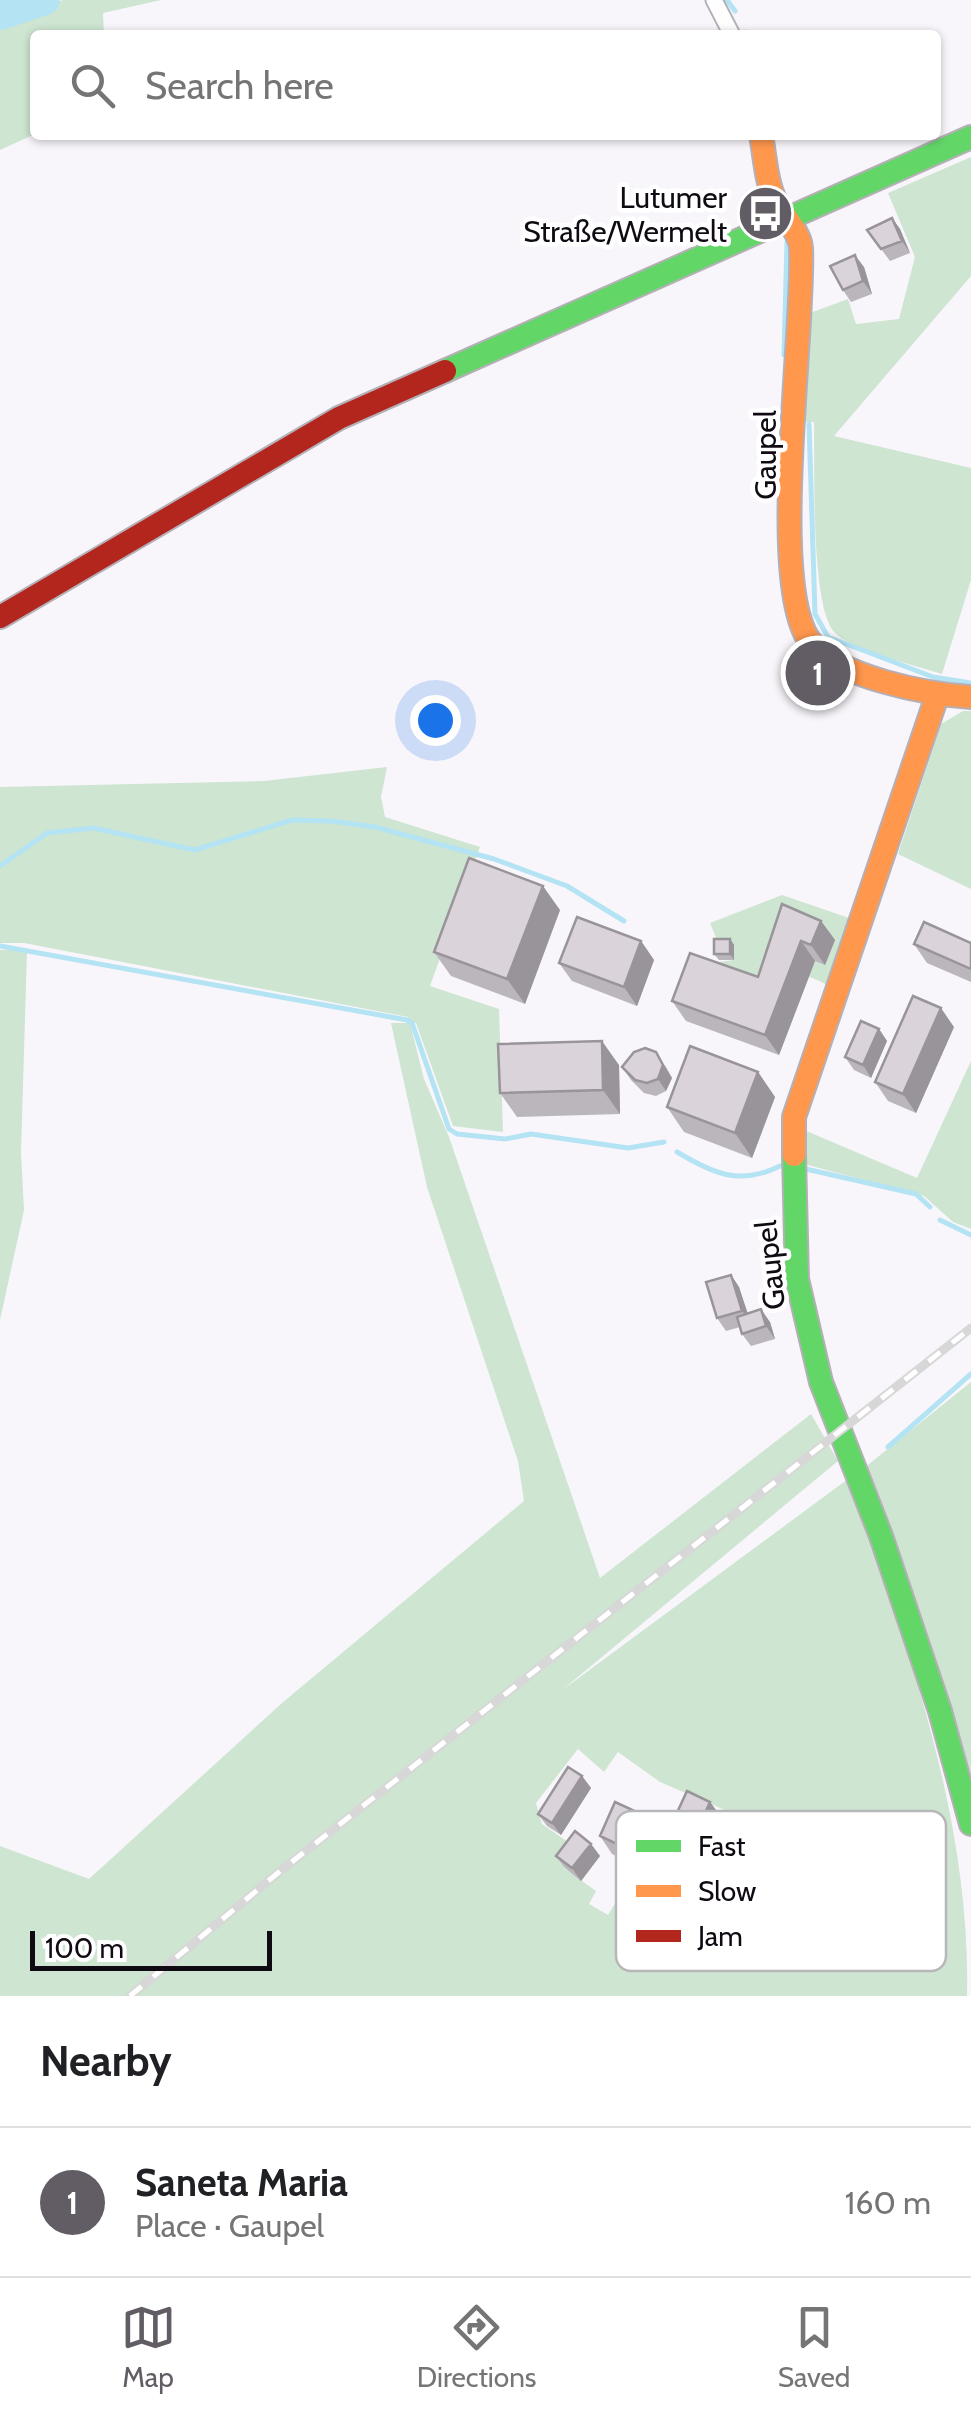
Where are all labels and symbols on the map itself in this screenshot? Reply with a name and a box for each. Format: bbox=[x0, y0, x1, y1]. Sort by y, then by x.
place label: Lutumer Straße/Wermelt bbox=[523, 179, 728, 250]
bus stop icon: Lutumer Straße/Wermelt bbox=[736, 184, 796, 244]
street label: Gaupel bbox=[747, 410, 784, 500]
pin: 1 bbox=[786, 636, 850, 710]
your location bbox=[410, 695, 461, 746]
street label: Gaupel bbox=[747, 1219, 793, 1311]
legend bbox=[616, 1811, 946, 1971]
text: Fast bbox=[698, 1829, 746, 1863]
text: Slow bbox=[698, 1874, 756, 1908]
text: Jam bbox=[697, 1919, 743, 1953]
scale bar bbox=[30, 1926, 272, 1970]

